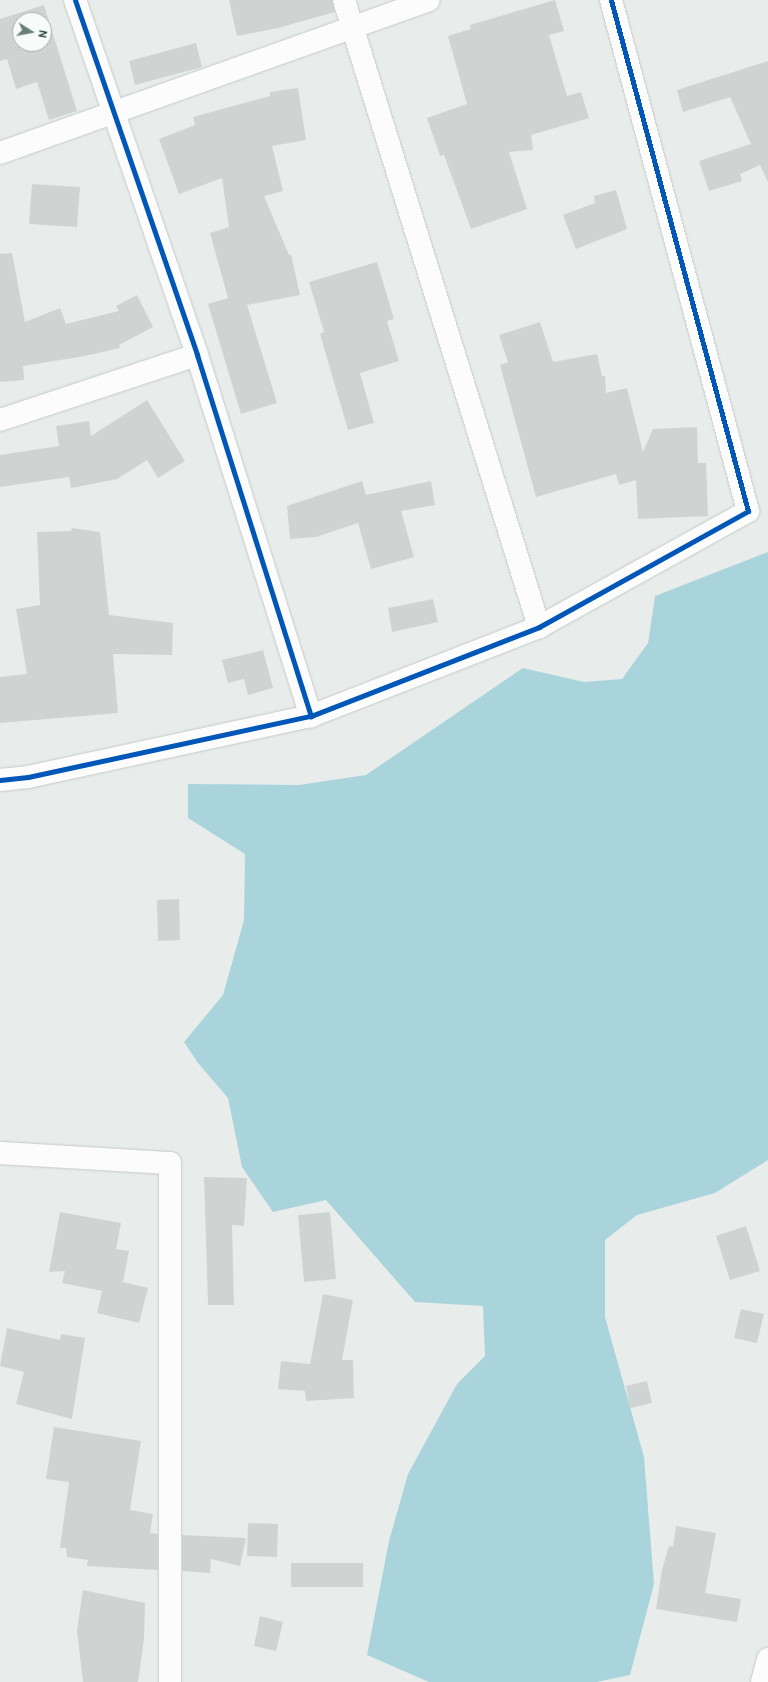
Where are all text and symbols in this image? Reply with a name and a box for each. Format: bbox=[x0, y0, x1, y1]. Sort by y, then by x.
north arrow bbox=[12, 12, 52, 52]
text: N bbox=[35, 29, 50, 39]

